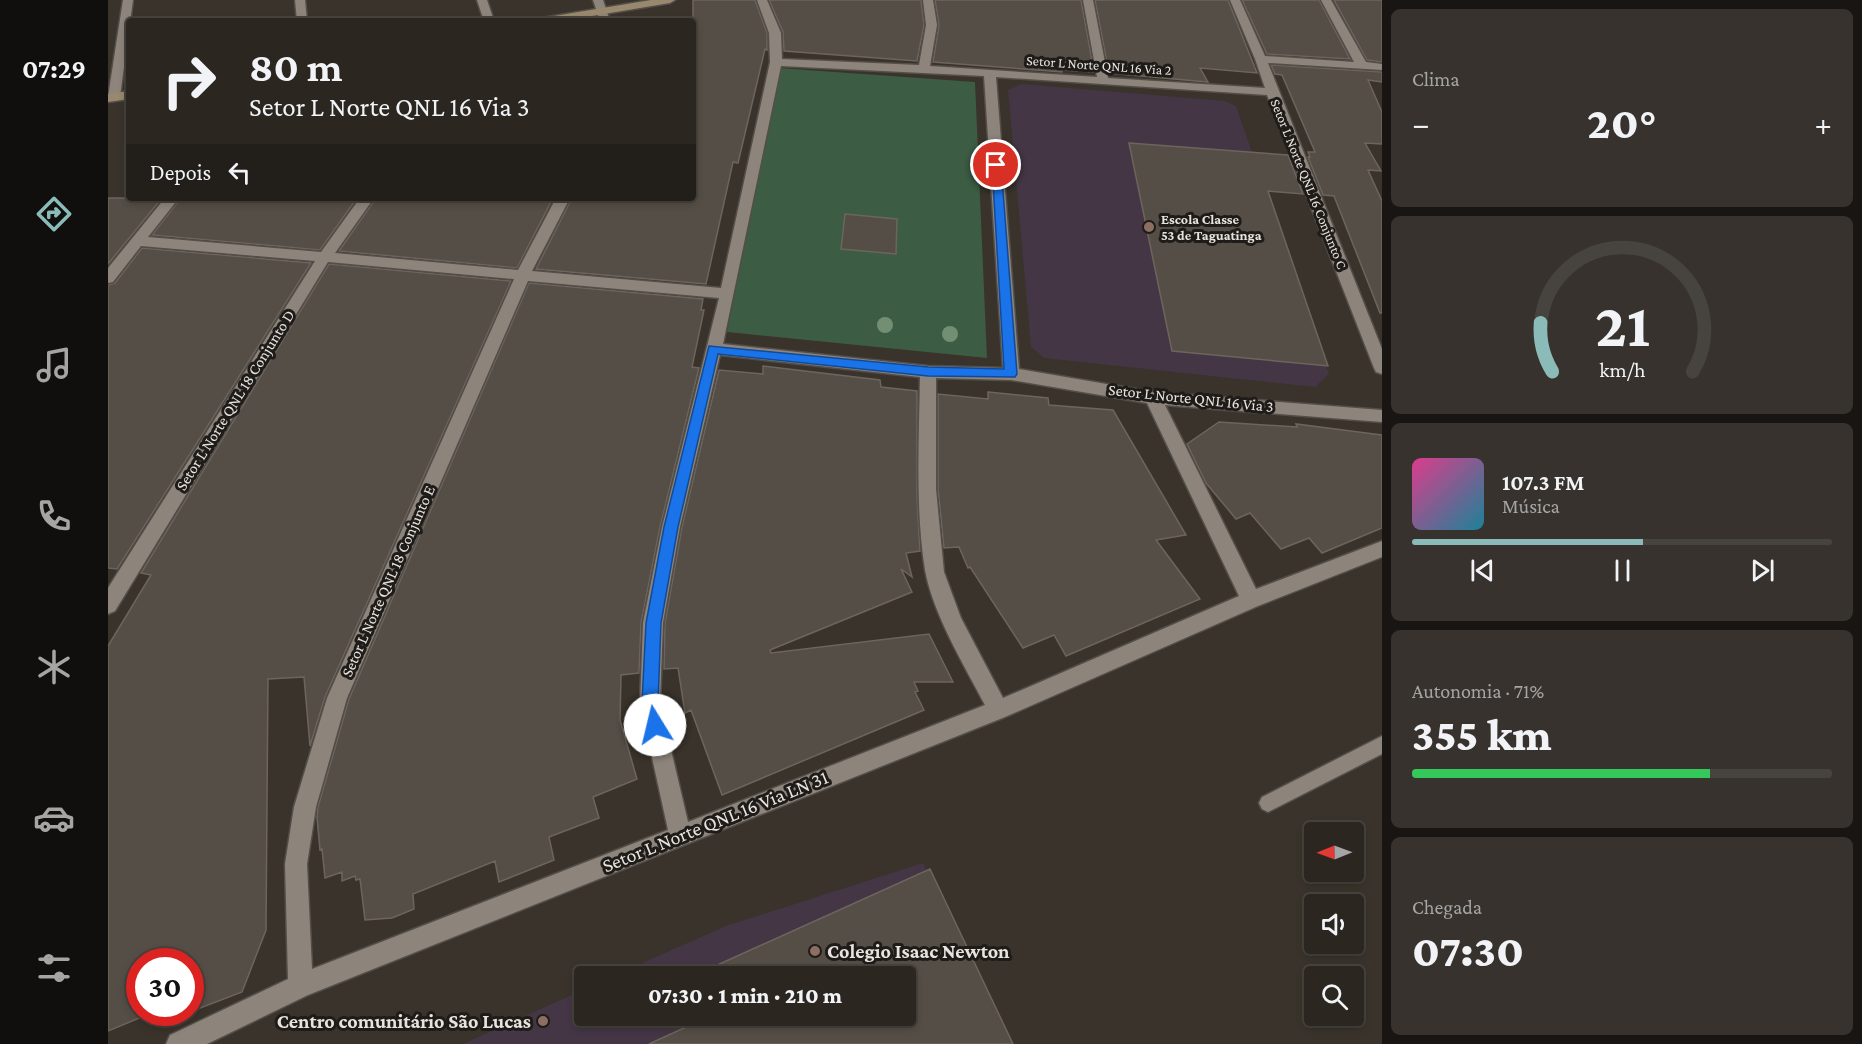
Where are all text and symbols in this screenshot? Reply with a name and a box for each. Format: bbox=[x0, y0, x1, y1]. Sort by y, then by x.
icon: right bbox=[150, 42, 228, 120]
text: 80 m bbox=[249, 43, 343, 90]
street label: Setor L Norte QNL 16 Via 2 bbox=[1026, 52, 1172, 78]
text: 07:29 bbox=[22, 54, 86, 84]
text: Clima bbox=[1412, 68, 1460, 90]
text: Setor L Norte QNL 16 Via 3 bbox=[249, 92, 530, 122]
street label: Setor L Norte QNL 16 Conjunto C bbox=[1267, 97, 1350, 272]
text: 20° bbox=[1587, 98, 1657, 148]
text: − bbox=[1412, 105, 1429, 142]
text: + bbox=[1815, 105, 1832, 142]
pin bbox=[970, 139, 1021, 190]
icon: arrive bbox=[979, 148, 1012, 181]
icon: left bbox=[223, 156, 256, 189]
text: Depois bbox=[150, 160, 211, 185]
icon: directions bbox=[33, 193, 75, 235]
place label: Escola Classe 53 de Taguatinga bbox=[1161, 211, 1262, 243]
marker: Escola Classe 53 de Taguatinga bbox=[1142, 220, 1156, 234]
text: 21 bbox=[1594, 290, 1650, 359]
street label: Setor L Norte QNL 18 Conjunto D bbox=[172, 307, 299, 494]
icon: music bbox=[33, 344, 75, 386]
text: km/h bbox=[1599, 358, 1646, 382]
street label: Setor L Norte QNL 16 Via 3 bbox=[1107, 381, 1275, 415]
text: 107.3 FM bbox=[1502, 470, 1584, 495]
street label: Setor L Norte QNL 18 Conjunto E bbox=[338, 482, 439, 680]
icon: phone bbox=[33, 495, 75, 537]
text: Música bbox=[1502, 495, 1560, 517]
icon: previous bbox=[1466, 554, 1499, 587]
icon: pause bbox=[1606, 554, 1639, 587]
icon: next bbox=[1746, 554, 1779, 587]
icon: climate bbox=[33, 646, 75, 688]
text: Autonomia · 71% bbox=[1412, 680, 1544, 702]
position arrow bbox=[623, 693, 687, 757]
text: 355 km bbox=[1412, 710, 1552, 760]
street label: Setor L Norte QNL 16 Via LN 31 bbox=[599, 766, 831, 876]
icon: car bbox=[33, 797, 75, 839]
north arrow bbox=[1304, 822, 1364, 882]
map controls bbox=[1304, 822, 1364, 1026]
button: sound bbox=[1304, 894, 1364, 954]
text: Chegada bbox=[1412, 896, 1482, 918]
text: 07:30 bbox=[1412, 926, 1524, 976]
place label: Colegio Isaac Newton bbox=[827, 940, 1010, 962]
marker: Colegio Isaac Newton bbox=[808, 944, 822, 958]
icon: filters bbox=[33, 947, 75, 989]
speed limit sign: 30 bbox=[126, 948, 204, 1026]
button: search bbox=[1304, 966, 1364, 1026]
text: 07:30 · 1 min · 210 m bbox=[648, 983, 842, 1008]
place label: Centro comunitário São Lucas bbox=[277, 1010, 531, 1032]
marker: Centro comunitário São Lucas bbox=[536, 1014, 550, 1028]

